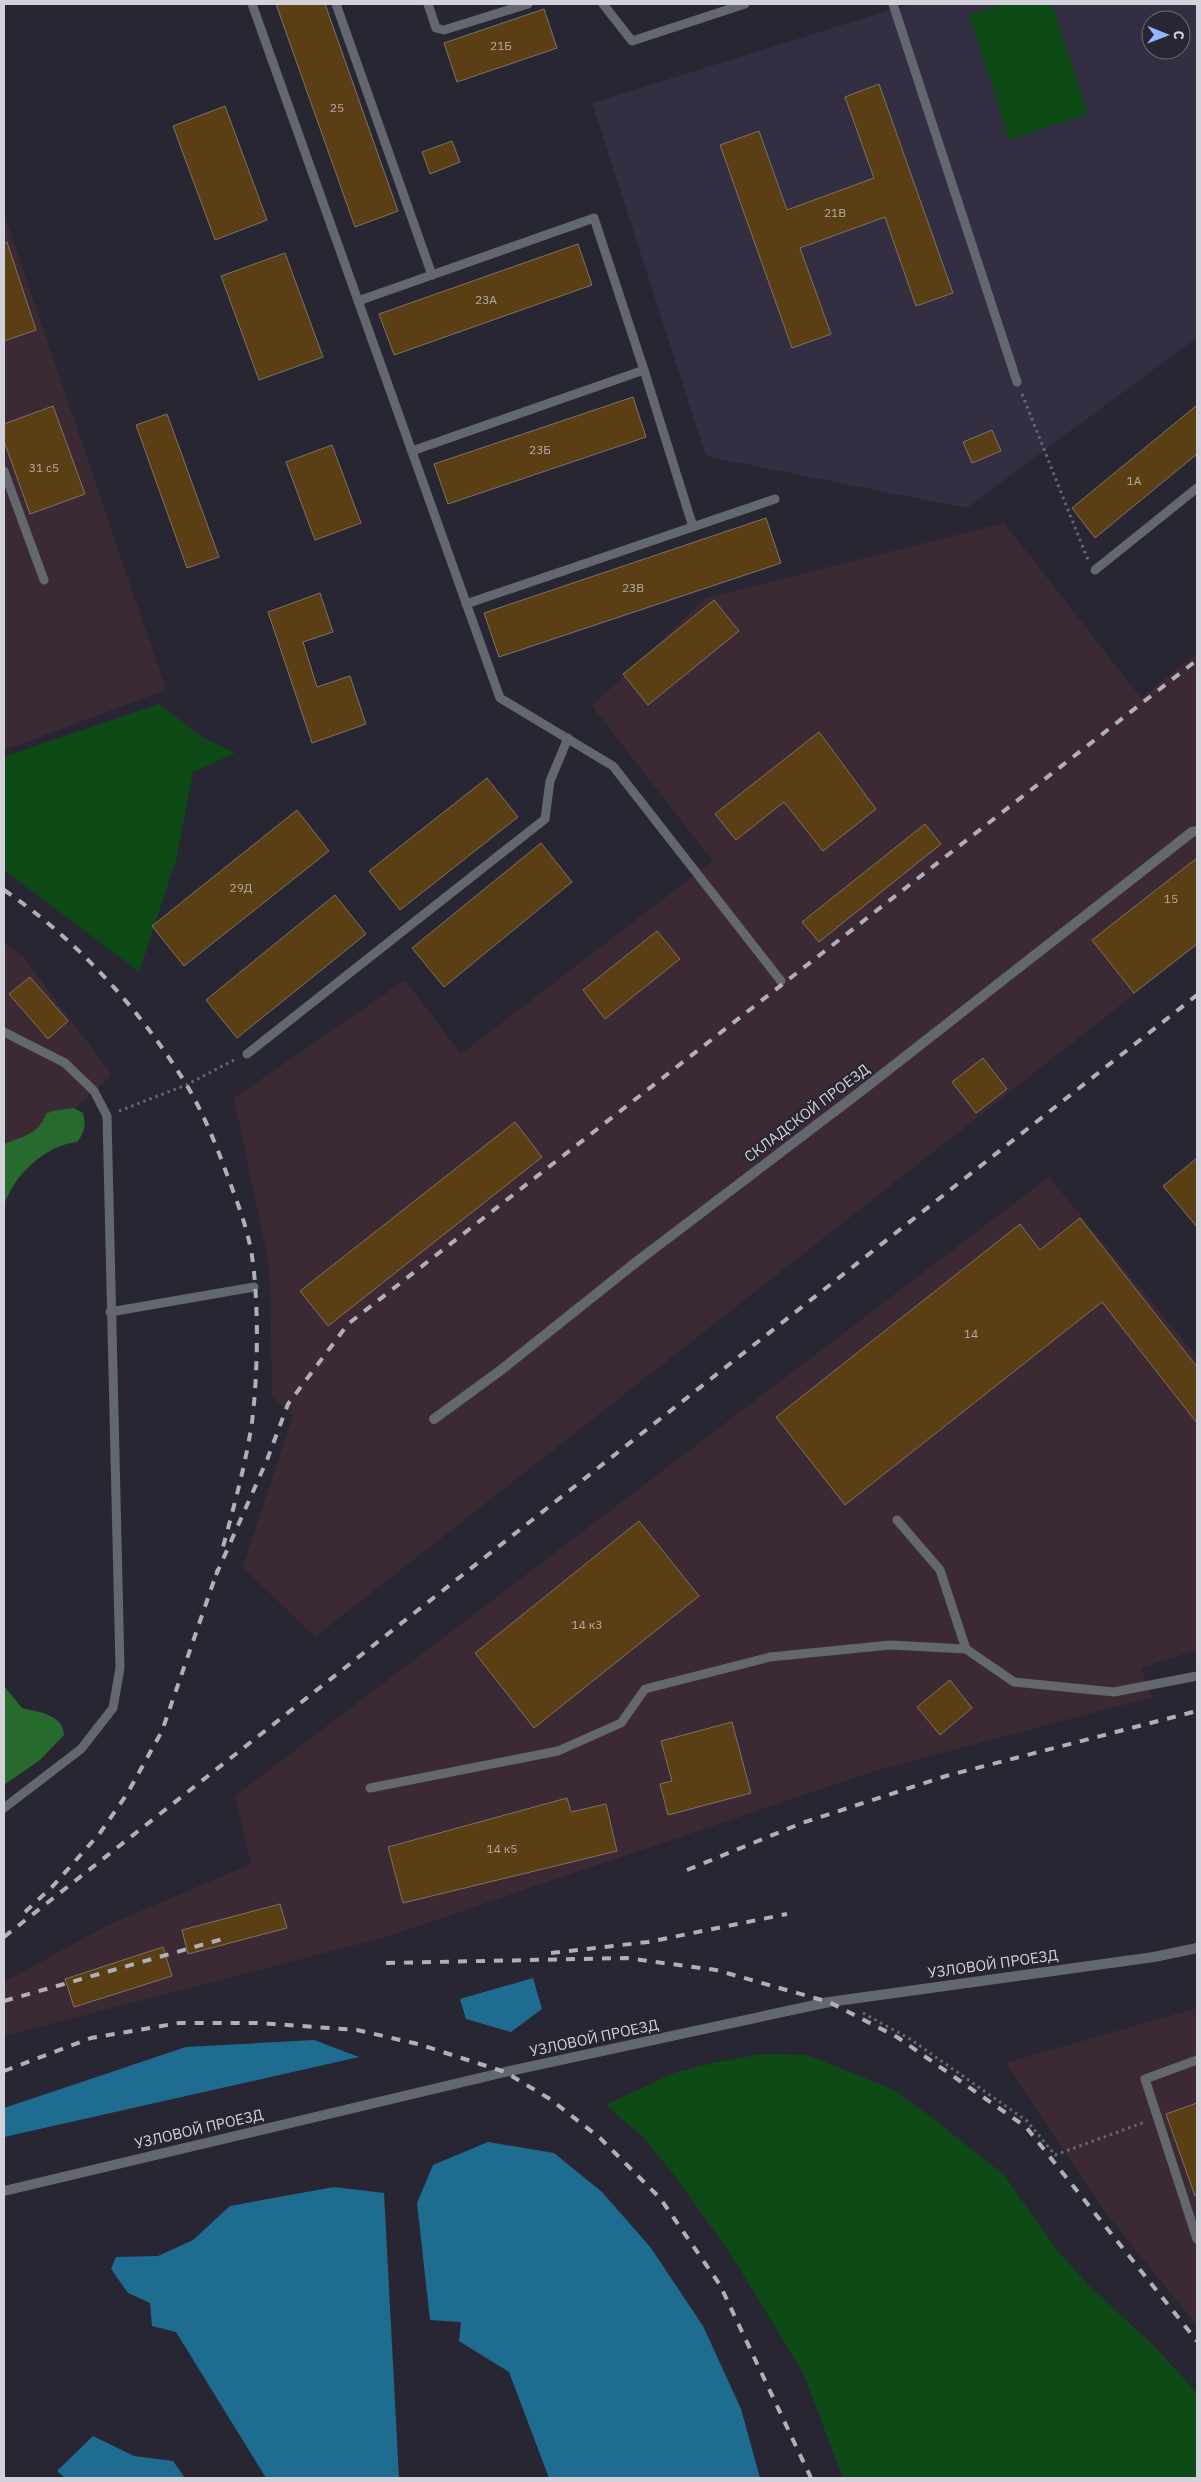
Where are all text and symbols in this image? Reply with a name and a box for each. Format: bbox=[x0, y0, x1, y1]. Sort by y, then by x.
north arrow bbox=[1141, 10, 1191, 60]
text: С bbox=[1170, 31, 1188, 40]
house number: 21Б bbox=[490, 38, 512, 53]
house number: 25 bbox=[330, 100, 344, 115]
house number: 21В bbox=[824, 205, 846, 220]
house number: 23А bbox=[475, 292, 497, 307]
house number: 23Б bbox=[529, 442, 551, 457]
house number: 31 с5 bbox=[29, 460, 59, 475]
house number: 1А bbox=[1127, 473, 1142, 488]
house number: 23В bbox=[622, 580, 644, 595]
house number: 29Д bbox=[229, 880, 253, 895]
house number: 15 bbox=[1164, 891, 1178, 906]
street label: СКЛАДСКОЙ ПРОЕЗД bbox=[740, 1059, 873, 1166]
house number: 14 bbox=[964, 1326, 978, 1341]
house number: 14 к3 bbox=[571, 1617, 603, 1632]
house number: 14 к5 bbox=[486, 1841, 518, 1856]
street label: УЗЛОВОЙ ПРОЕЗД bbox=[927, 1945, 1059, 1982]
street label: УЗЛОВОЙ ПРОЕЗД bbox=[528, 2015, 660, 2060]
street label: УЗЛОВОЙ ПРОЕЗД bbox=[133, 2104, 265, 2153]

